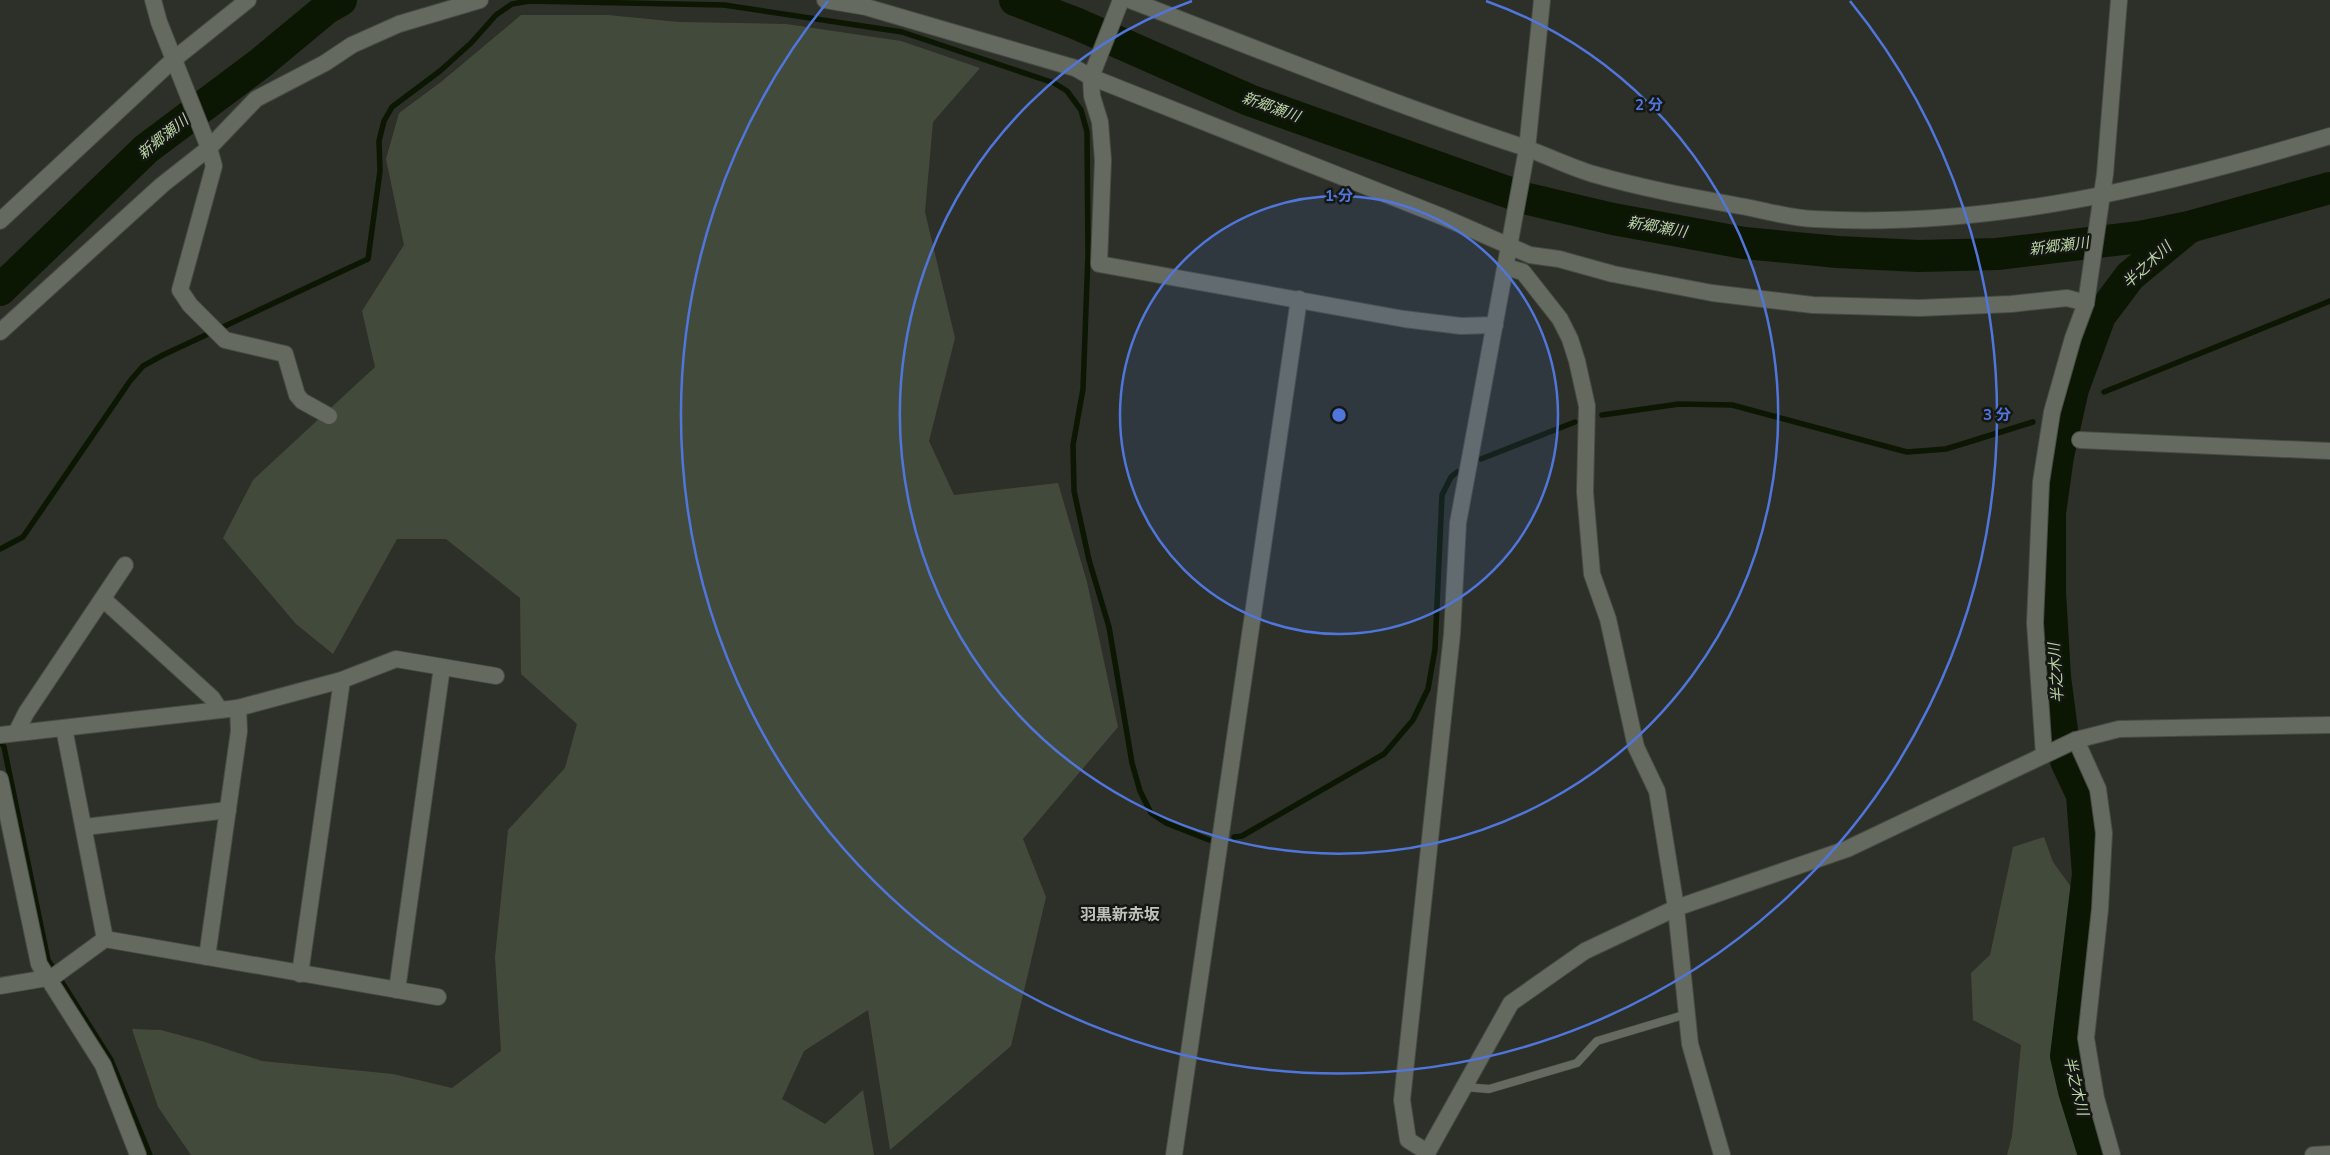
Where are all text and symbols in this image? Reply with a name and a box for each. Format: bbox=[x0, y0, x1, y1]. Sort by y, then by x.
water label: 新郷瀬川 bbox=[1239, 87, 1304, 127]
text: 2 分 bbox=[1635, 95, 1663, 115]
water label: 新郷瀬川 bbox=[133, 109, 194, 164]
text: 1 分 bbox=[1325, 186, 1353, 206]
water label: 新郷瀬川 bbox=[1626, 212, 1690, 242]
water label: 新郷瀬川 bbox=[2028, 232, 2092, 260]
water label: 半之木川 bbox=[2118, 236, 2177, 293]
text: 3 分 bbox=[1983, 405, 2011, 425]
centre of rings bbox=[1330, 406, 1348, 424]
water label: 半之木川 bbox=[2044, 640, 2068, 704]
district label: 羽黒新赤坂 bbox=[1080, 904, 1160, 926]
water label: 半之木川 bbox=[2059, 1054, 2093, 1119]

